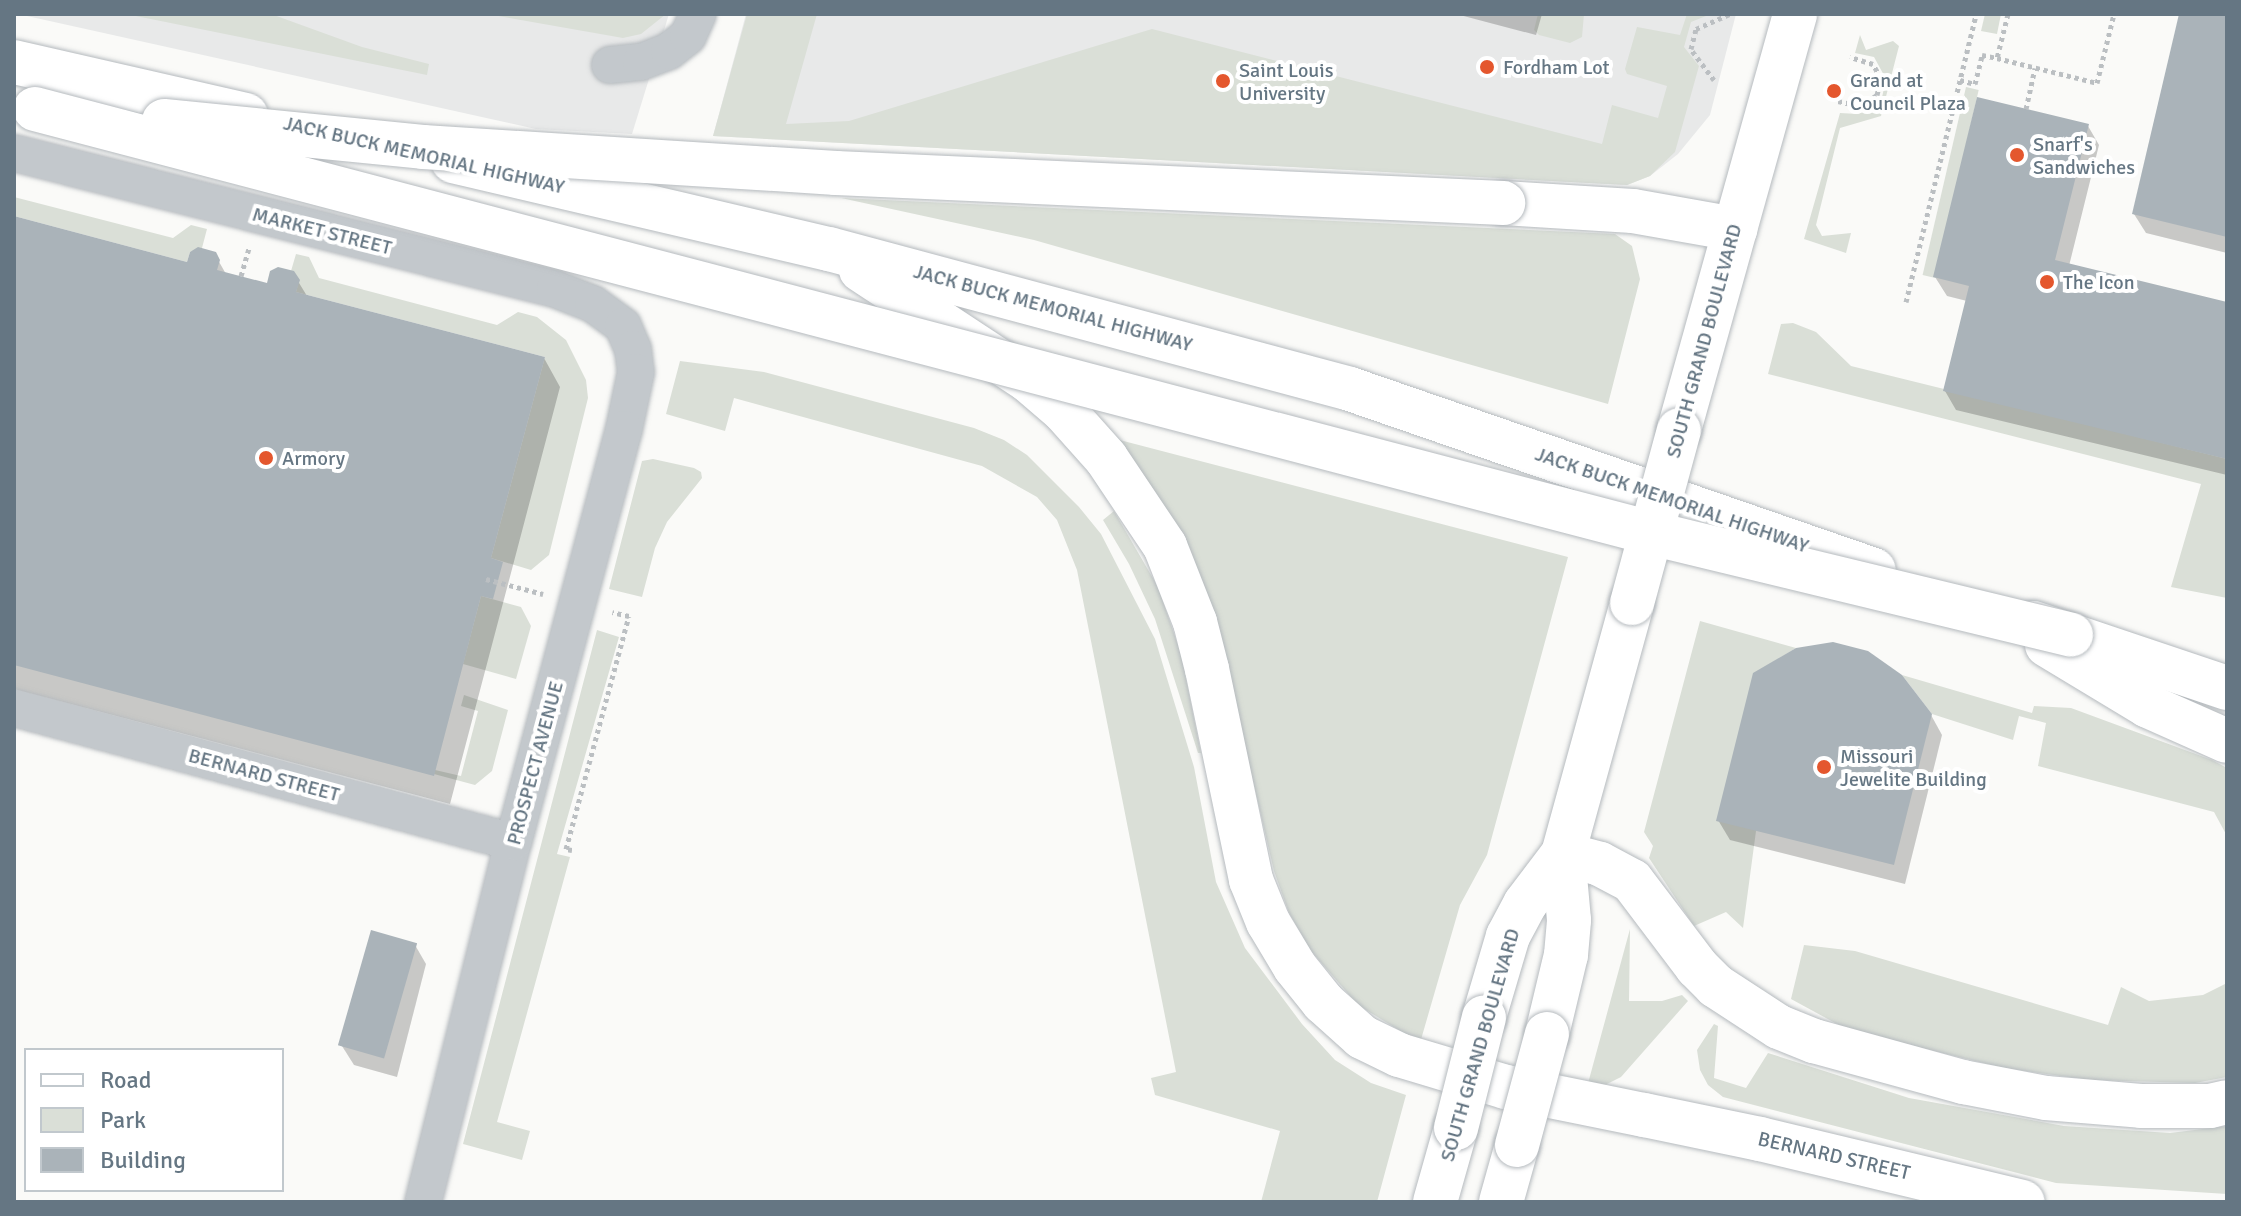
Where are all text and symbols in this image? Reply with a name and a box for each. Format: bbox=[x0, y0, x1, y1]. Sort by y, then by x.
place label: Fordham Lot bbox=[1503, 55, 1610, 79]
place label: Saint Louis University bbox=[1239, 58, 1333, 105]
marker: Fordham Lot bbox=[1478, 58, 1496, 76]
place label: Grand at Council Plaza bbox=[1850, 68, 1966, 115]
marker: Saint Louis University bbox=[1214, 72, 1232, 90]
marker: Grand at Council Plaza bbox=[1825, 82, 1843, 100]
street label: JACK BUCK MEMORIAL HIGHWAY bbox=[281, 111, 567, 199]
place label: Snarf's Sandwiches bbox=[2033, 132, 2135, 179]
marker: Snarf's Sandwiches bbox=[2008, 146, 2026, 164]
street label: MARKET STREET bbox=[250, 202, 394, 260]
street label: SOUTH GRAND BOULEVARD bbox=[1661, 221, 1747, 461]
street label: JACK BUCK MEMORIAL HIGHWAY bbox=[911, 259, 1195, 357]
place label: The Icon bbox=[2063, 270, 2135, 294]
marker: The Icon bbox=[2038, 273, 2056, 291]
street label: JACK BUCK MEMORIAL HIGHWAY bbox=[1532, 442, 1812, 558]
place label: Armory bbox=[282, 446, 345, 470]
marker: Armory bbox=[257, 449, 275, 467]
street label: PROSPECT AVENUE bbox=[502, 679, 568, 847]
street label: BERNARD STREET bbox=[186, 743, 342, 807]
place label: Missouri Jewelite Building bbox=[1840, 744, 1987, 791]
marker: Missouri Jewelite Building bbox=[1815, 758, 1833, 776]
street label: SOUTH GRAND BOULEVARD bbox=[1435, 926, 1525, 1164]
legend bbox=[24, 1048, 284, 1192]
text: Road bbox=[100, 1065, 151, 1095]
text: Park bbox=[100, 1105, 146, 1135]
street label: BERNARD STREET bbox=[1756, 1127, 1912, 1185]
text: Building bbox=[100, 1145, 186, 1175]

